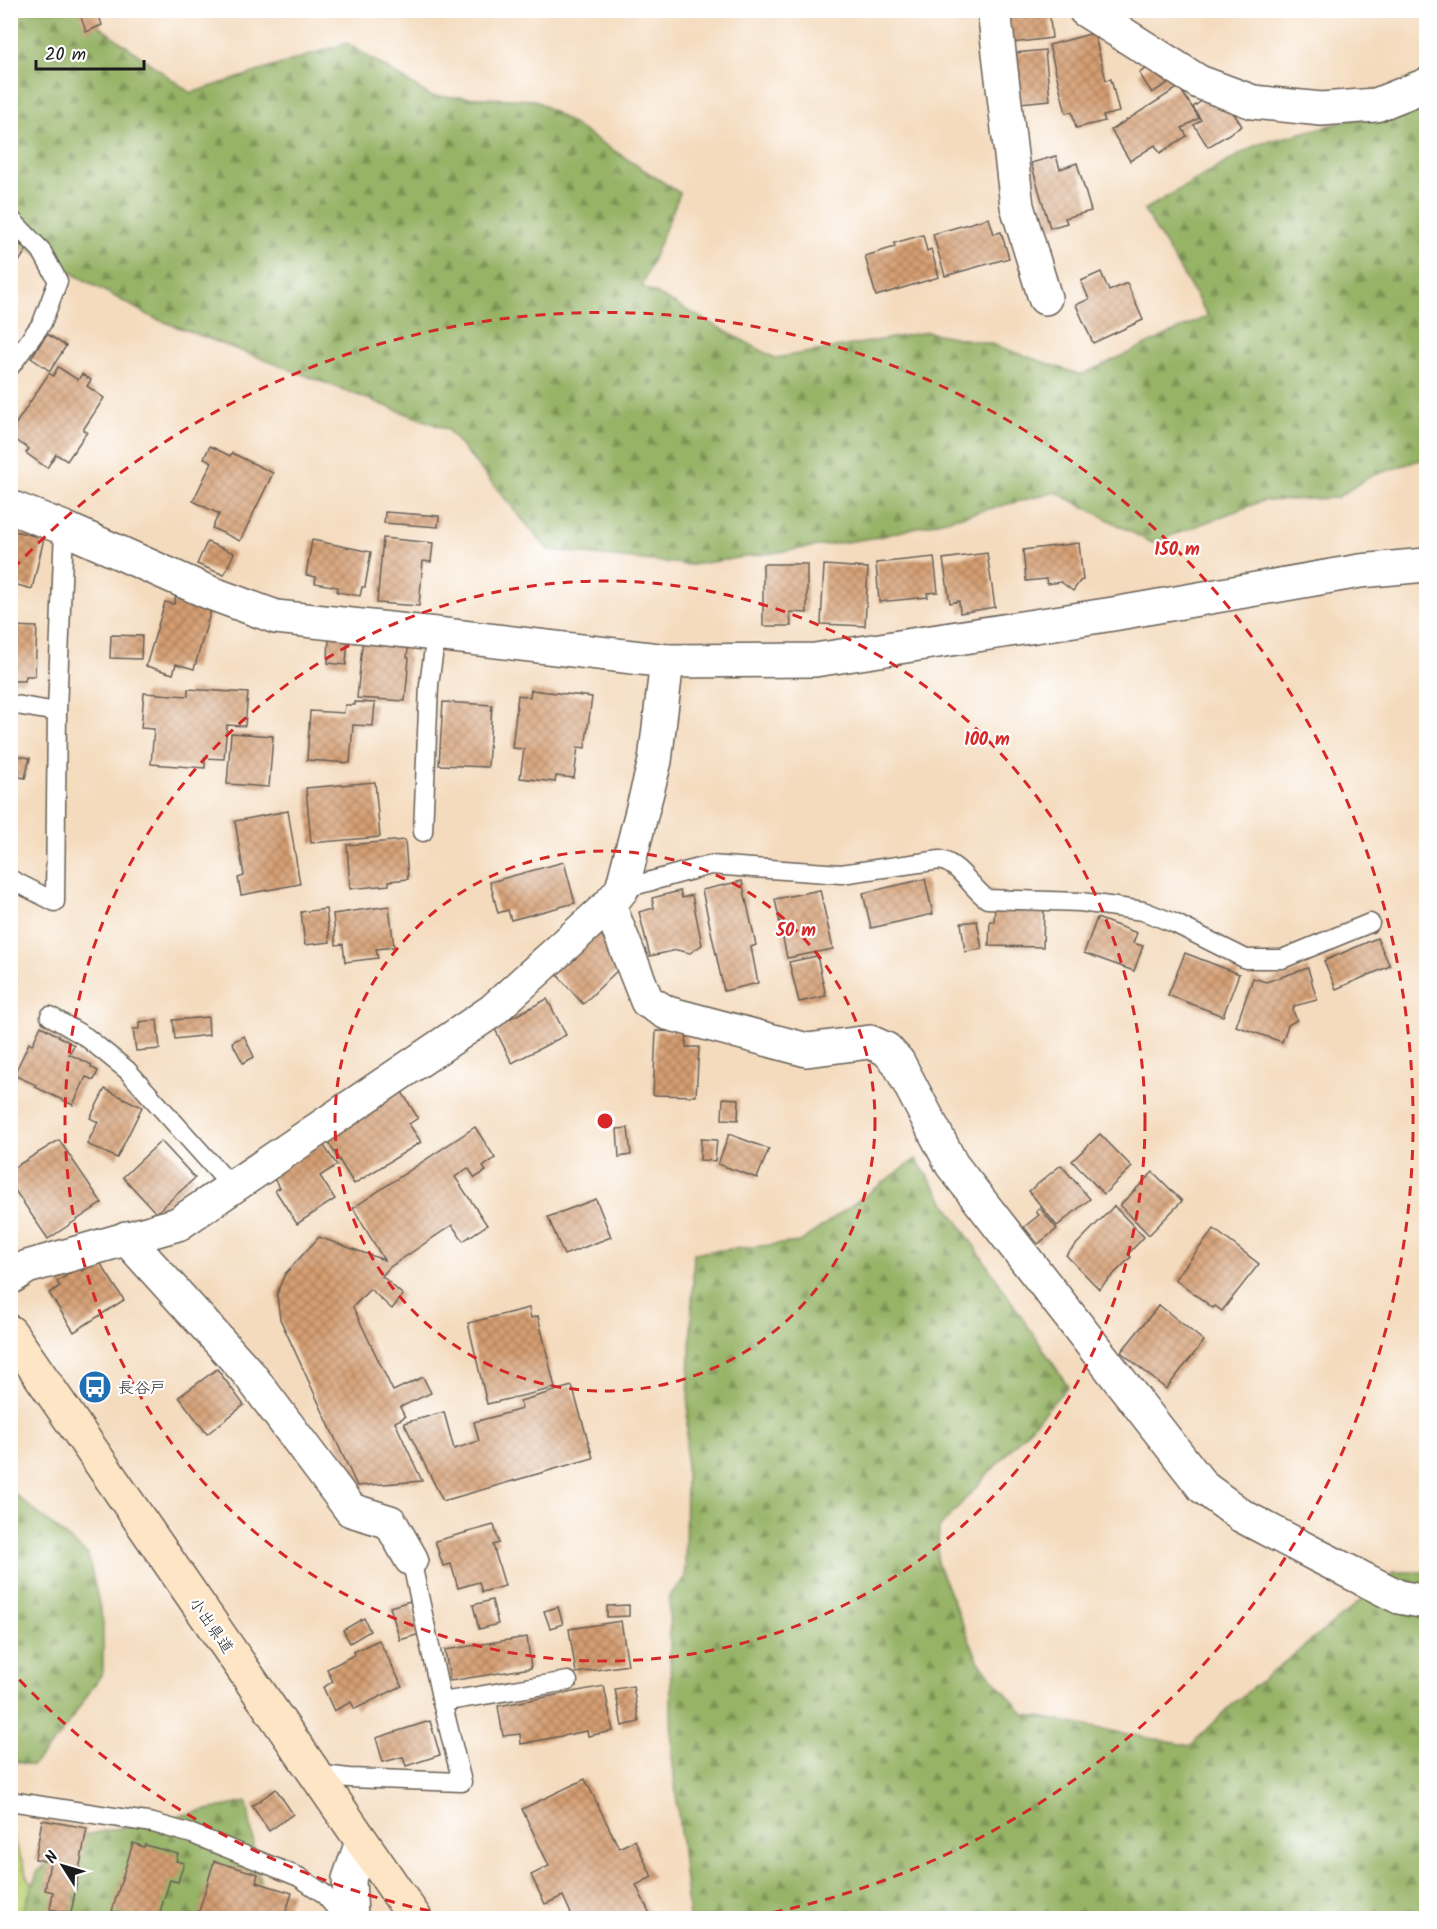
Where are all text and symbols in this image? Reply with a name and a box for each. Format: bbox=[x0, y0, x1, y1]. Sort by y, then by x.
scale bar bbox=[36, 33, 144, 71]
text: 20 m bbox=[45, 41, 86, 70]
text: 150 m bbox=[1154, 536, 1200, 565]
text: 100 m bbox=[964, 726, 1010, 755]
text: 50 m bbox=[775, 917, 816, 946]
centre of rings bbox=[595, 1111, 615, 1131]
bus stop icon: 長谷戸 bbox=[77, 1369, 113, 1405]
place label: 長谷戸 bbox=[118, 1376, 166, 1401]
street label: 小出県道 bbox=[182, 1592, 239, 1659]
north arrow bbox=[33, 1836, 93, 1896]
text: N bbox=[39, 1846, 65, 1869]

